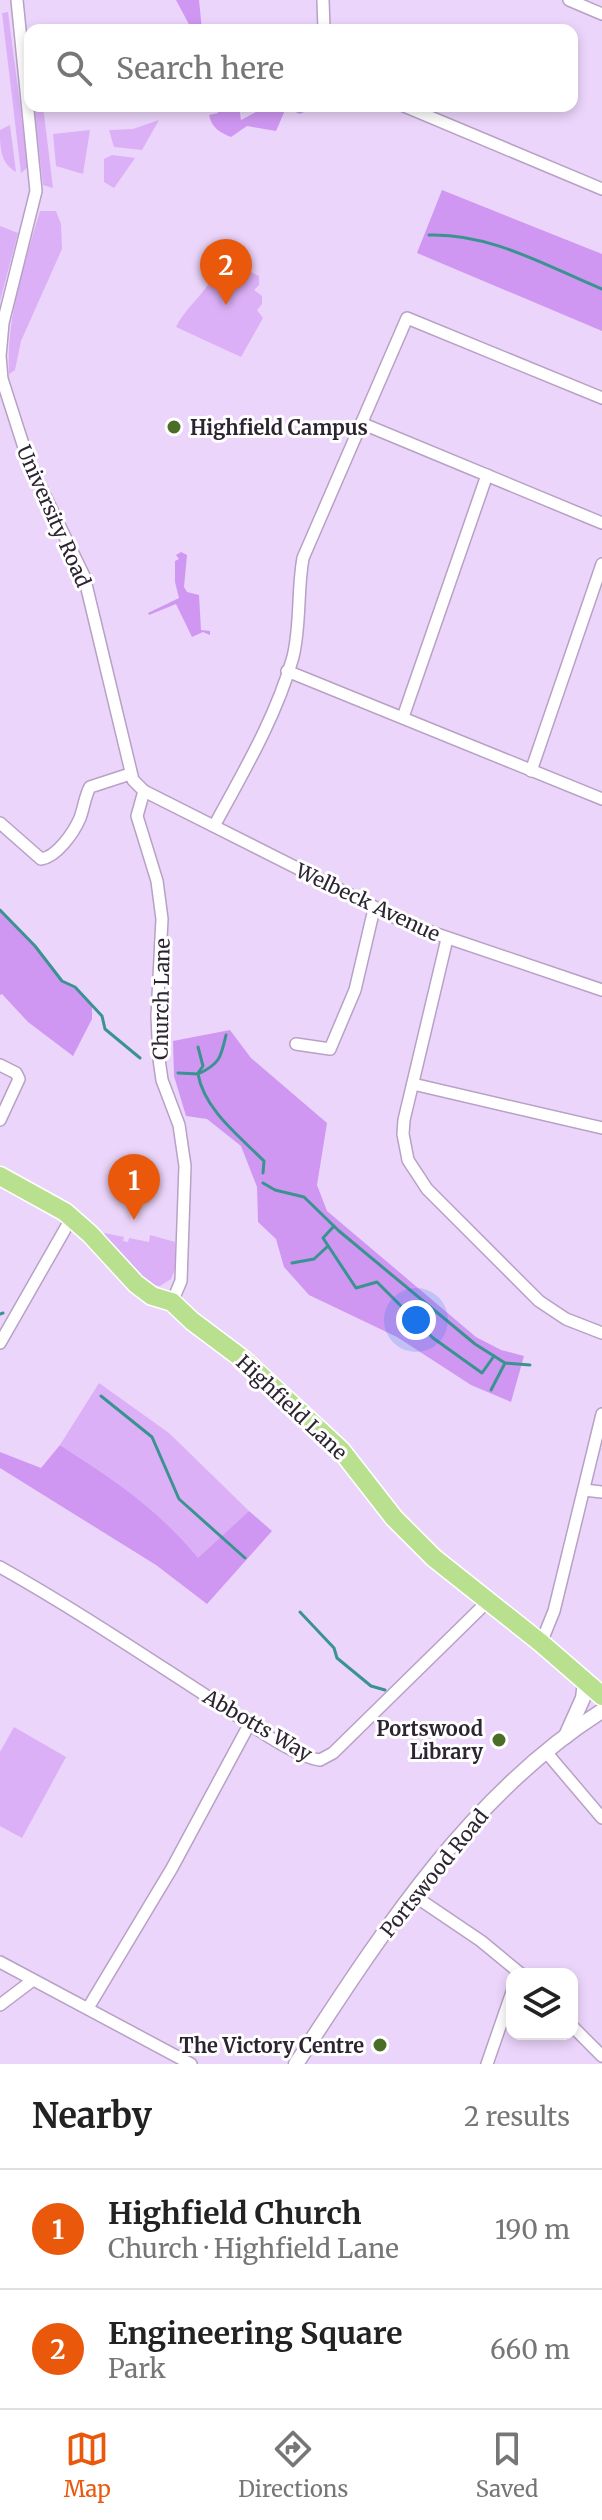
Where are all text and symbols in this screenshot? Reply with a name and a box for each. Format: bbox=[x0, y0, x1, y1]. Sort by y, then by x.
search box bbox=[24, 24, 578, 112]
icon: search bbox=[52, 46, 96, 90]
text: Search here bbox=[116, 49, 284, 87]
pin: 2 bbox=[200, 239, 252, 305]
place label: Highfield Campus bbox=[190, 415, 368, 440]
marker: Highfield Campus bbox=[165, 418, 183, 436]
street label: University Road bbox=[11, 441, 97, 591]
street label: Welbeck Avenue bbox=[291, 857, 444, 946]
street label: Church Lane bbox=[147, 938, 175, 1060]
pin: 1 bbox=[108, 1154, 160, 1220]
your location bbox=[396, 1300, 436, 1340]
street label: Highfield Lane bbox=[231, 1349, 353, 1465]
street label: Abbotts Way bbox=[198, 1683, 317, 1766]
place label: Portswood Library bbox=[376, 1716, 483, 1764]
marker: Portswood Library bbox=[490, 1731, 508, 1749]
street label: Portswood Road bbox=[375, 1804, 493, 1942]
map controls bbox=[506, 1968, 578, 2040]
button: layers bbox=[506, 1968, 578, 2040]
place label: The Victory Centre bbox=[179, 2033, 364, 2058]
marker: The Victory Centre bbox=[371, 2036, 389, 2054]
text: Nearby bbox=[32, 2095, 152, 2137]
text: 2 results bbox=[464, 2100, 570, 2133]
text: Highfield Church bbox=[108, 2194, 361, 2232]
text: 1 bbox=[52, 2213, 64, 2246]
text: 190 m bbox=[495, 2213, 570, 2246]
text: Church · Highfield Lane bbox=[108, 2232, 399, 2265]
text: Engineering Square bbox=[108, 2314, 402, 2352]
text: 2 bbox=[50, 2333, 66, 2366]
text: 660 m bbox=[490, 2333, 570, 2366]
text: Park bbox=[108, 2352, 166, 2385]
tab: Map bbox=[64, 2427, 111, 2503]
tab: Directions bbox=[238, 2427, 348, 2503]
tab: Saved bbox=[476, 2427, 538, 2503]

